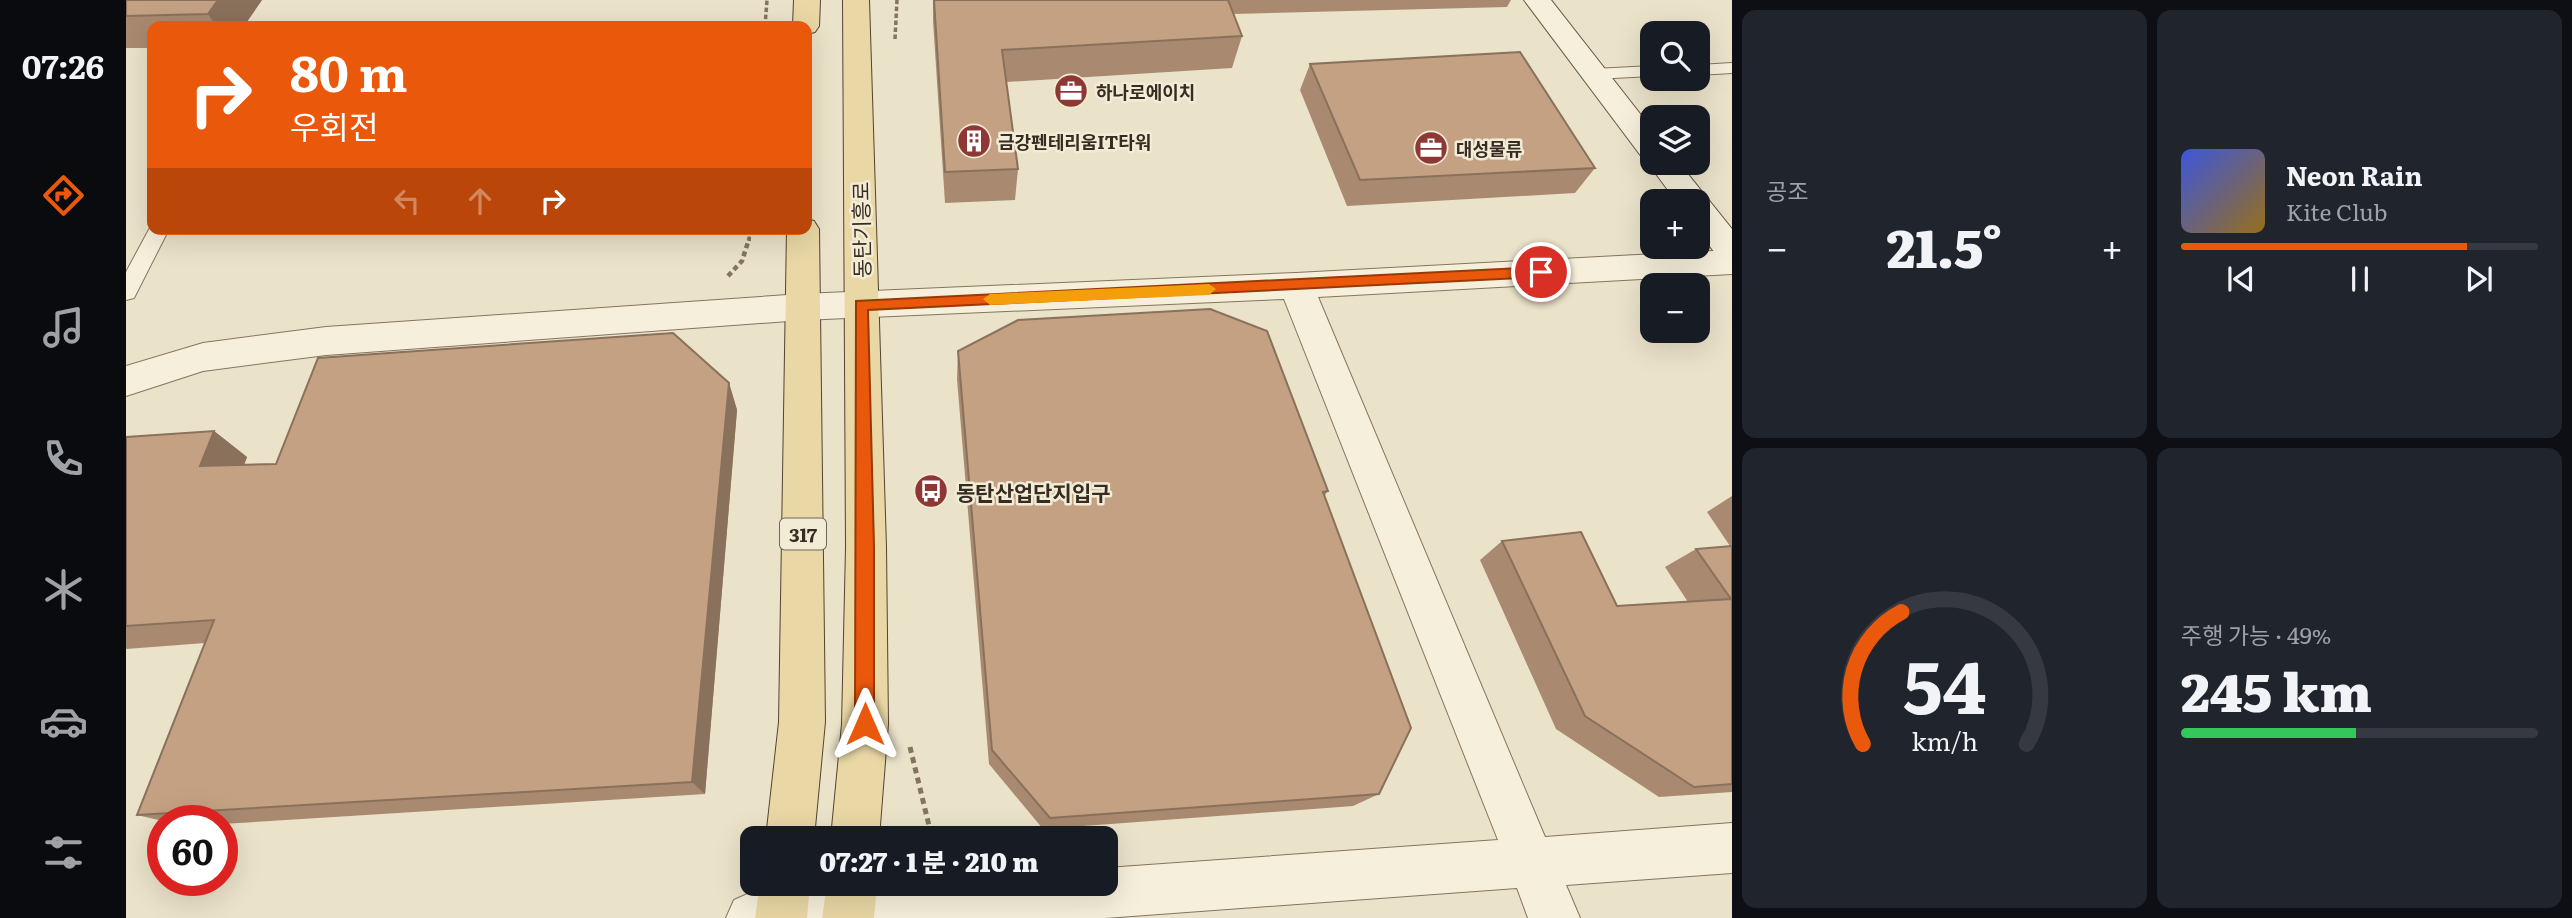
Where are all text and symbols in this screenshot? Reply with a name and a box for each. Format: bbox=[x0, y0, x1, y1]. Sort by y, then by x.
map controls bbox=[1640, 21, 1710, 343]
button: search bbox=[1640, 21, 1710, 91]
text: 80 m bbox=[290, 34, 408, 107]
text: 07:26 bbox=[22, 41, 104, 89]
icon: right bbox=[175, 49, 266, 140]
office icon: 하나로에이치 bbox=[1052, 72, 1090, 110]
place label: 하나로에이치 bbox=[1096, 78, 1195, 105]
text: 우회전 bbox=[290, 101, 378, 149]
button: layers bbox=[1640, 105, 1710, 175]
building icon: 금강펜테리움IT타워 bbox=[955, 122, 993, 160]
place label: 금강펜테리움IT타워 bbox=[998, 128, 1151, 155]
office icon: 대성물류 bbox=[1412, 129, 1450, 167]
place label: 대성물류 bbox=[1456, 135, 1522, 162]
text: Neon Rain bbox=[2286, 155, 2423, 194]
icon: directions bbox=[39, 171, 88, 220]
text: 공조 bbox=[1766, 173, 1808, 207]
street label: 동탄기흥로 bbox=[844, 181, 876, 279]
icon: left bbox=[388, 182, 426, 220]
icon: ahead bbox=[461, 182, 499, 220]
icon: right bbox=[534, 182, 572, 220]
button: + bbox=[1640, 189, 1710, 259]
text: Kite Club bbox=[2286, 194, 2387, 228]
text: 21.5° bbox=[1887, 207, 2002, 284]
text: − bbox=[1766, 217, 1788, 274]
text: + bbox=[2101, 217, 2123, 274]
pin bbox=[1511, 242, 1571, 302]
icon: arrive bbox=[1522, 253, 1560, 291]
icon: previous bbox=[2222, 260, 2260, 298]
icon: pause bbox=[2341, 260, 2379, 298]
icon: next bbox=[2460, 260, 2498, 298]
button: − bbox=[1640, 273, 1710, 343]
icon: music bbox=[39, 303, 88, 352]
icon: phone bbox=[39, 434, 88, 483]
bus stop icon: 동탄산업단지입구 bbox=[912, 472, 950, 510]
place label: 동탄산업단지입구 bbox=[956, 476, 1111, 507]
road number: 317 bbox=[780, 519, 826, 550]
icon: climate bbox=[39, 565, 88, 614]
text: 주행 가능 · 49% bbox=[2181, 617, 2331, 651]
text: 54 bbox=[1903, 628, 1986, 736]
text: 245 km bbox=[2181, 651, 2372, 728]
position arrow bbox=[828, 687, 902, 761]
icon: car bbox=[39, 697, 88, 746]
text: km/h bbox=[1911, 722, 1978, 759]
speed limit sign: 60 bbox=[147, 805, 238, 896]
icon: filters bbox=[39, 828, 88, 877]
text: 07:27 · 1 분 · 210 m bbox=[819, 841, 1039, 880]

